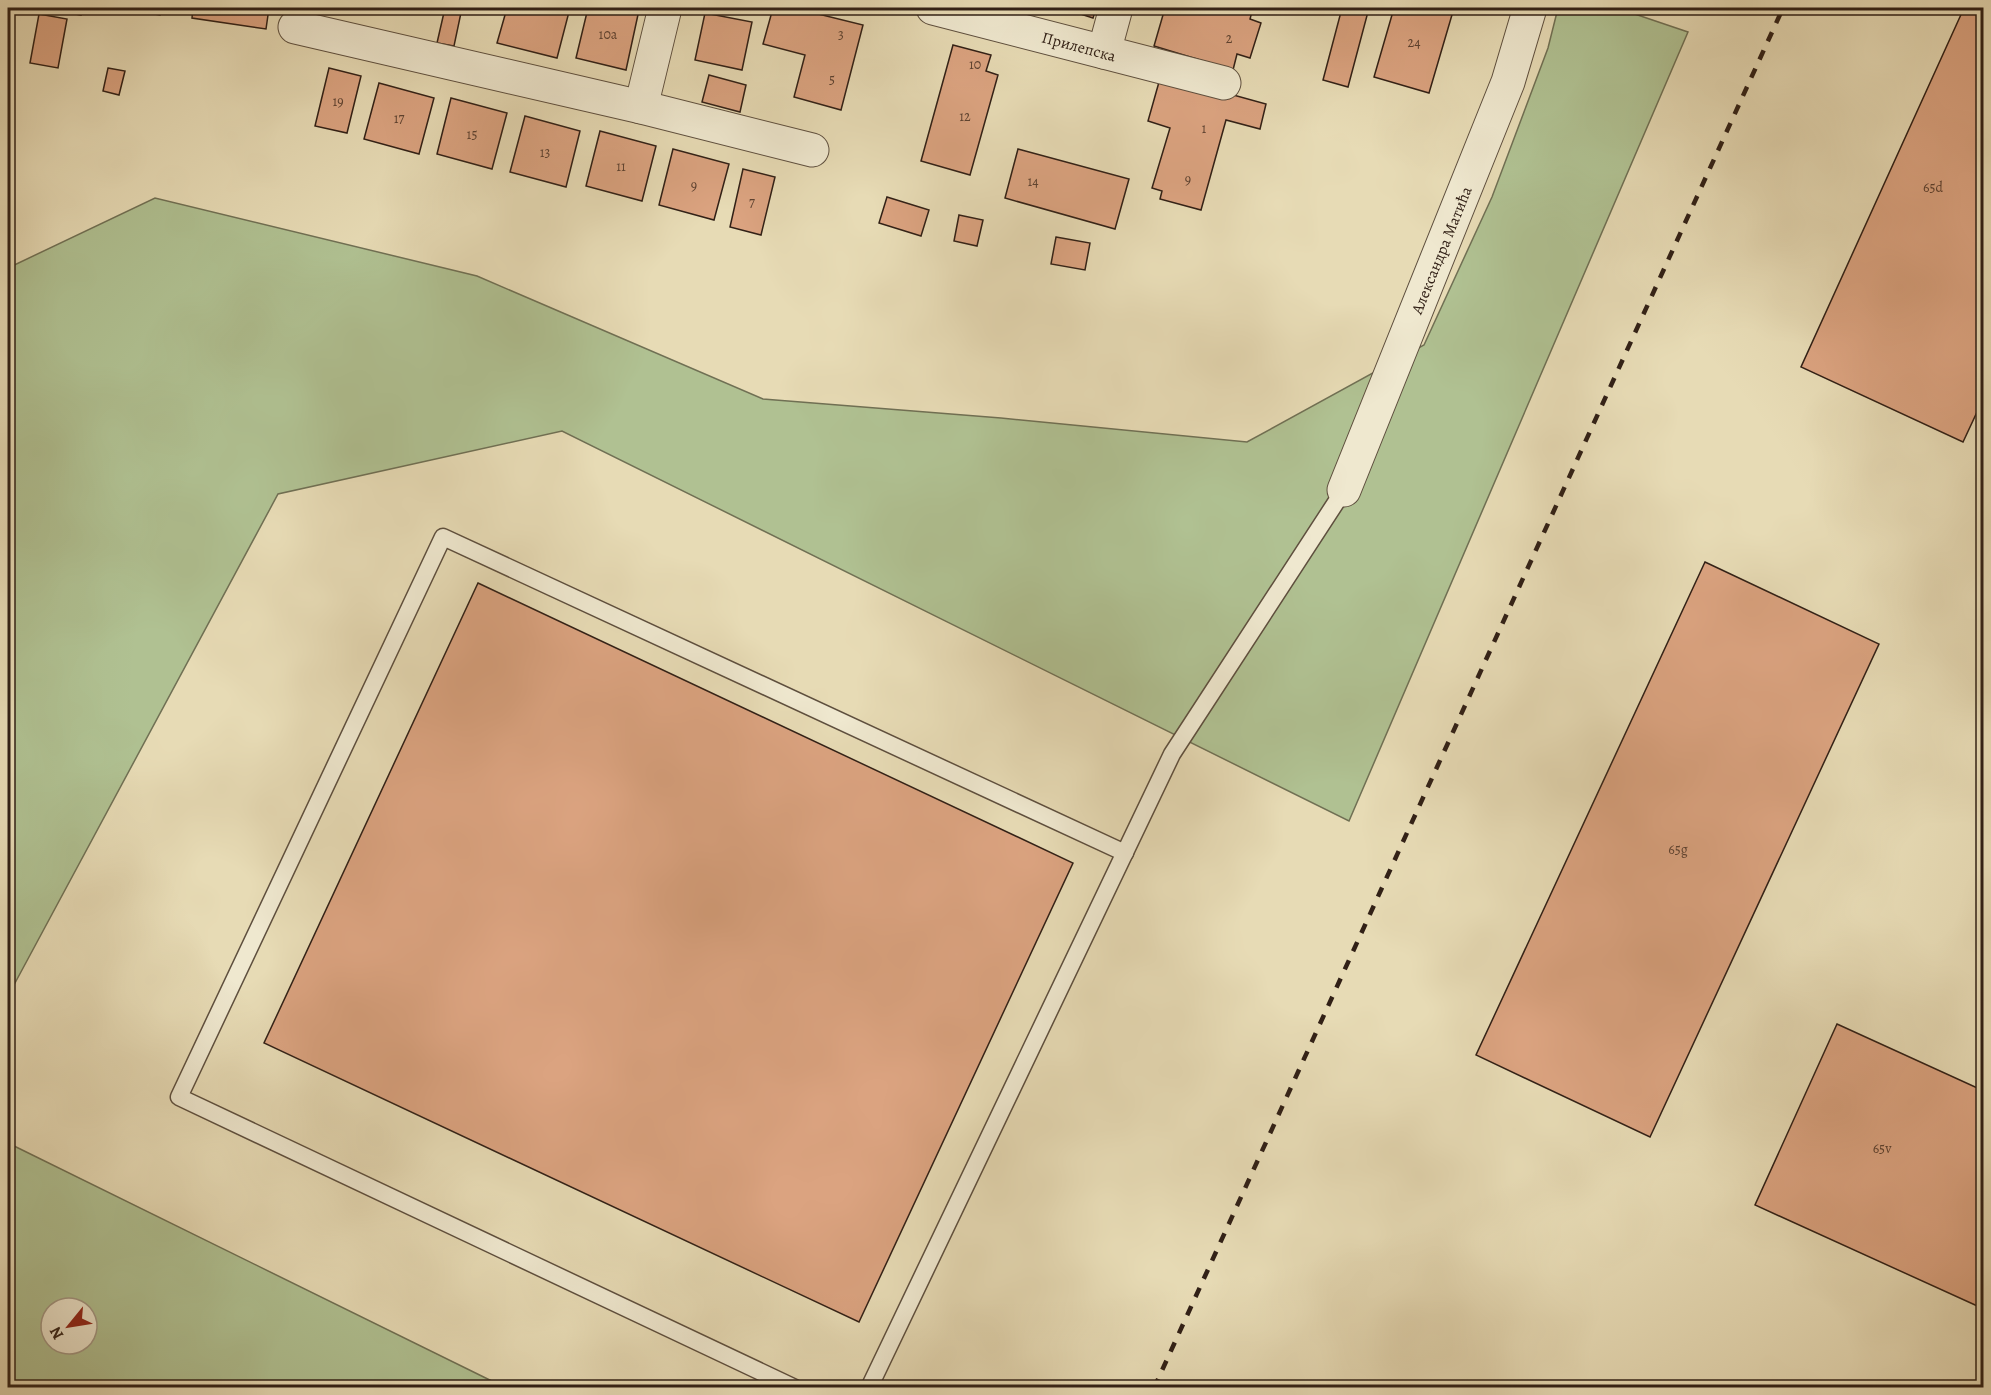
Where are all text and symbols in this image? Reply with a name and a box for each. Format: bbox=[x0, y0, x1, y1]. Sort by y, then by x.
house number: 10a bbox=[599, 25, 618, 44]
house number: 3 bbox=[838, 25, 844, 44]
street label: Прилепска bbox=[1039, 27, 1119, 68]
house number: 2 bbox=[1226, 29, 1233, 48]
house number: 24 bbox=[1408, 33, 1421, 52]
house number: 10 bbox=[969, 55, 981, 74]
house number: 5 bbox=[829, 70, 835, 89]
house number: 19 bbox=[332, 92, 344, 111]
house number: 12 bbox=[959, 107, 971, 126]
house number: 17 bbox=[394, 109, 404, 128]
house number: 1 bbox=[1202, 119, 1207, 138]
house number: 15 bbox=[467, 125, 477, 144]
house number: 13 bbox=[540, 143, 550, 162]
house number: 11 bbox=[616, 157, 626, 176]
house number: 9 bbox=[1185, 170, 1191, 189]
house number: 14 bbox=[1027, 172, 1039, 191]
house number: 9 bbox=[691, 176, 697, 195]
house number: 65d bbox=[1923, 178, 1943, 197]
street label: Александра Матића bbox=[1406, 183, 1478, 318]
house number: 7 bbox=[749, 193, 755, 212]
house number: 65g bbox=[1668, 840, 1688, 859]
house number: 65v bbox=[1873, 1139, 1892, 1158]
north arrow bbox=[39, 1296, 99, 1356]
text: N bbox=[44, 1322, 69, 1344]

